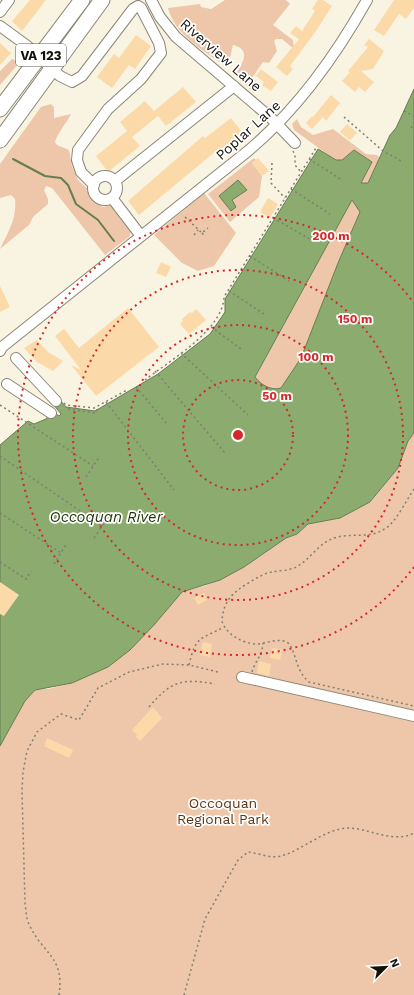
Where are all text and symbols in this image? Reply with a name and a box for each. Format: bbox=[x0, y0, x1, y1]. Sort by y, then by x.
street label: Riverview Lane bbox=[177, 15, 265, 95]
road number: VA 123 bbox=[16, 44, 66, 66]
street label: Poplar Lane bbox=[213, 97, 283, 163]
text: 200 m bbox=[312, 229, 350, 243]
text: 150 m bbox=[338, 312, 372, 326]
text: 100 m bbox=[298, 350, 334, 364]
text: 50 m bbox=[262, 389, 292, 403]
centre of rings bbox=[231, 428, 245, 442]
water label: Occoquan River bbox=[50, 508, 164, 526]
park label: Occoquan Regional Park bbox=[177, 795, 269, 827]
north arrow bbox=[366, 947, 406, 987]
text: N bbox=[387, 957, 402, 970]

